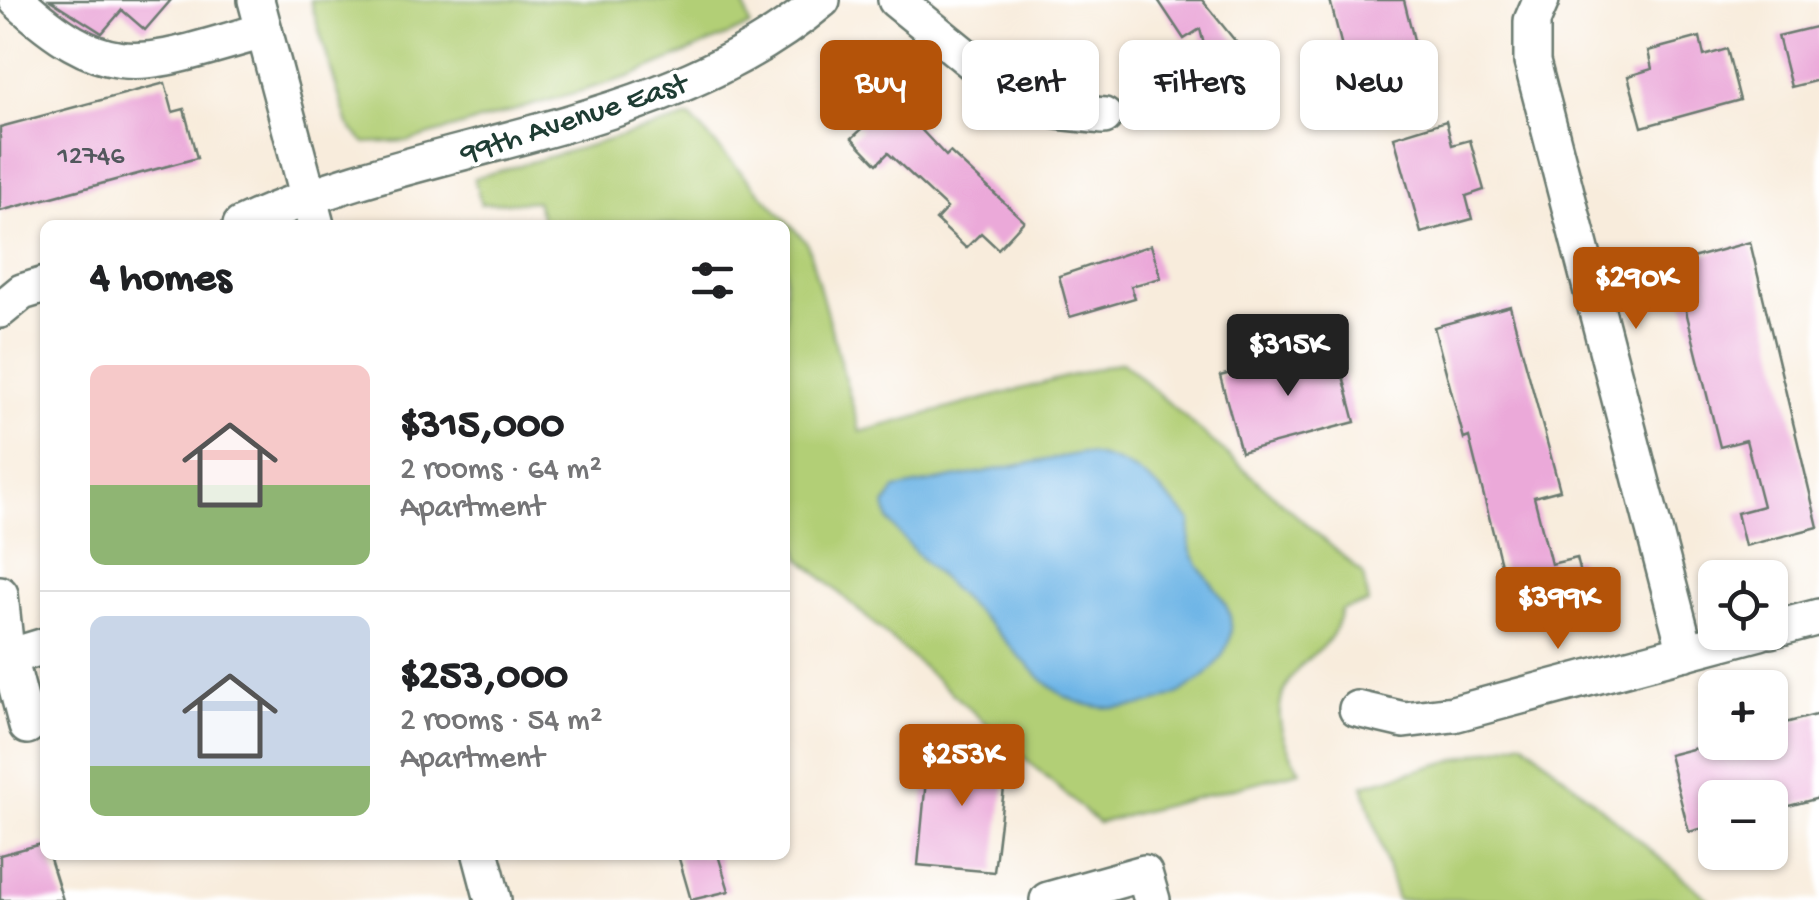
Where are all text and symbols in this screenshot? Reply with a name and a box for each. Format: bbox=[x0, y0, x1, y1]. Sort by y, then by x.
chip: Buy bbox=[820, 40, 942, 130]
chip: Rent bbox=[962, 40, 1099, 130]
chip: Filters bbox=[1119, 40, 1280, 130]
chip: New bbox=[1300, 40, 1438, 130]
street label: 99th Avenue East bbox=[455, 65, 696, 176]
house number: 12746 bbox=[56, 141, 125, 174]
pin: $290K bbox=[1566, 247, 1706, 332]
icon: filters bbox=[685, 253, 740, 308]
text: 4 homes bbox=[90, 256, 231, 305]
text: $290K bbox=[1595, 260, 1677, 298]
pin: $315K bbox=[1218, 314, 1358, 399]
text: $315K bbox=[1249, 327, 1327, 365]
text: $315,000 bbox=[400, 403, 564, 452]
icon: home bbox=[170, 405, 290, 525]
text: 2 rooms · 64 m² bbox=[400, 452, 602, 490]
text: Apartment bbox=[400, 490, 544, 528]
map controls bbox=[1698, 560, 1788, 870]
button: locate bbox=[1698, 560, 1788, 650]
pin: $399K bbox=[1488, 567, 1628, 652]
text: $399K bbox=[1518, 580, 1598, 618]
text: $253,000 bbox=[400, 654, 568, 703]
icon: home bbox=[170, 656, 290, 776]
button: + bbox=[1698, 670, 1788, 760]
text: 2 rooms · 54 m² bbox=[400, 703, 602, 741]
pin: $253K bbox=[892, 724, 1032, 809]
text: $253K bbox=[921, 737, 1003, 775]
text: Apartment bbox=[400, 741, 544, 779]
button: − bbox=[1698, 780, 1788, 870]

